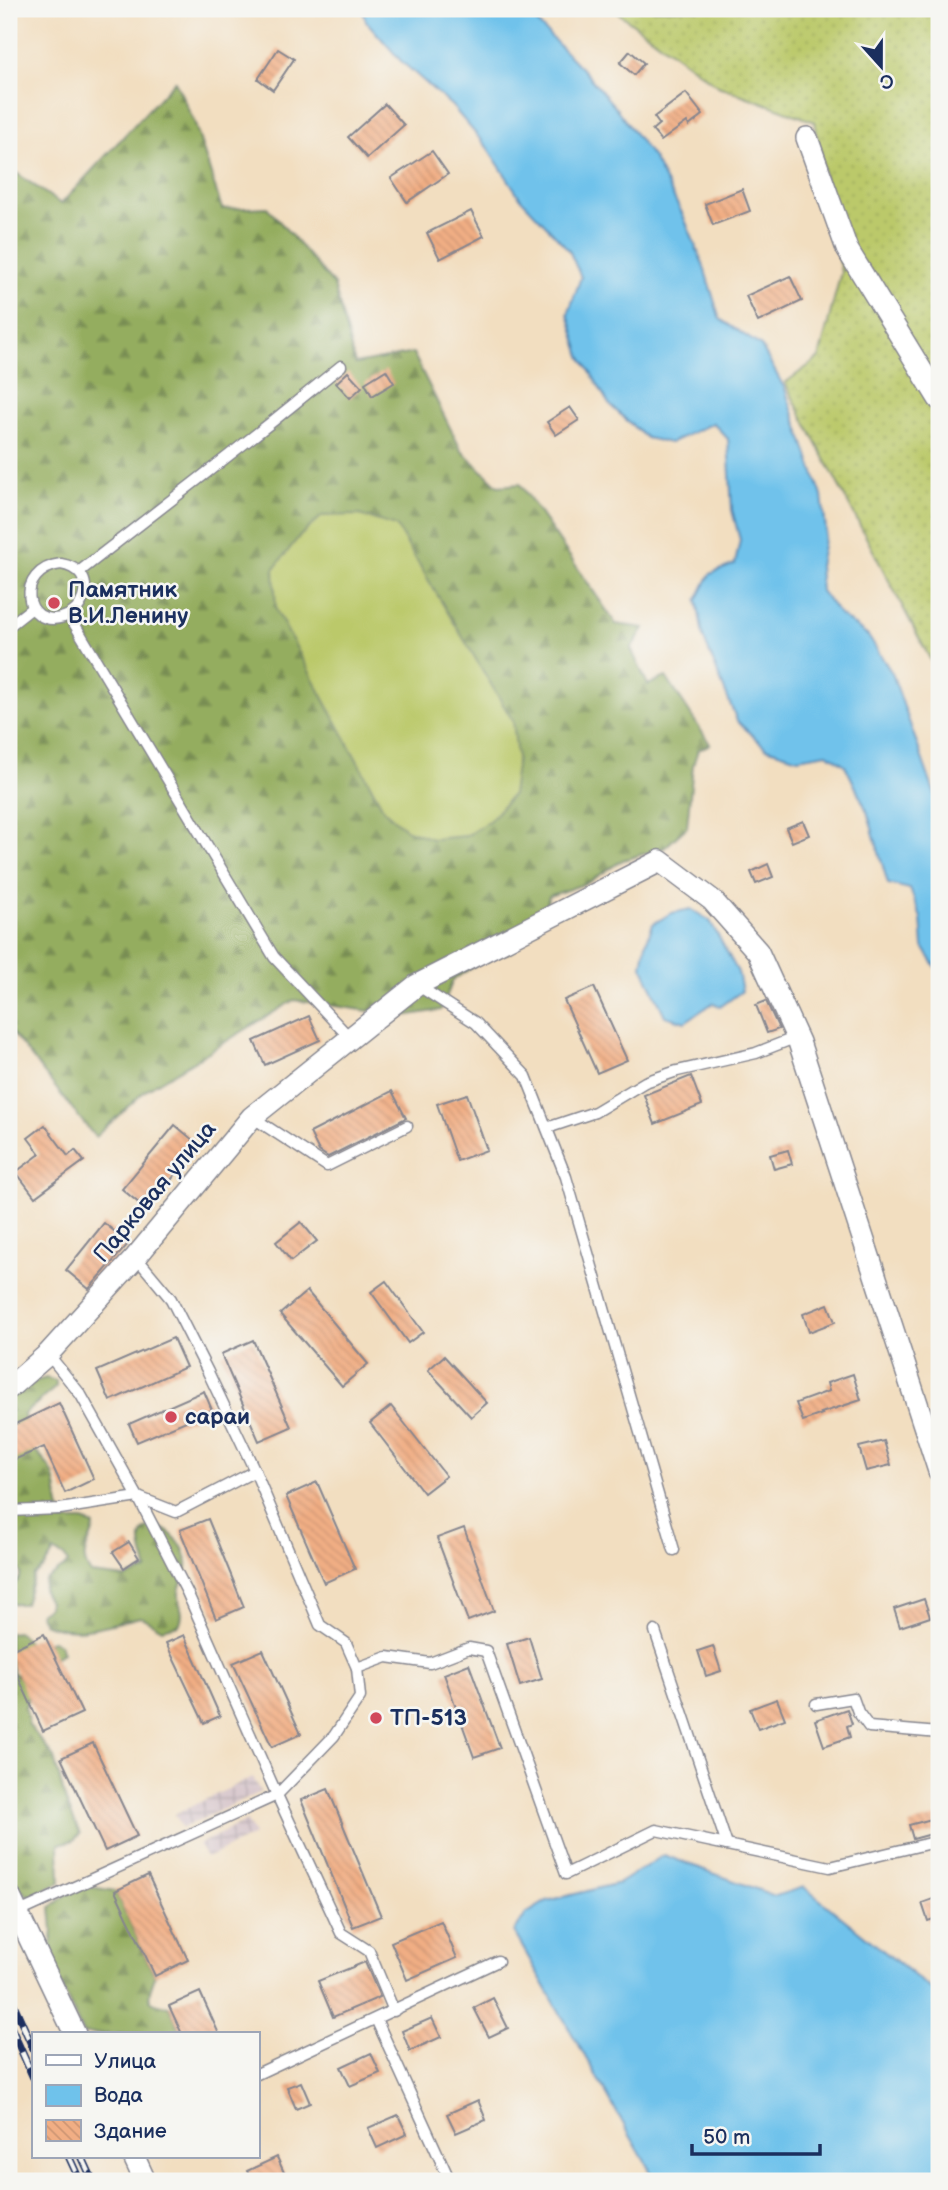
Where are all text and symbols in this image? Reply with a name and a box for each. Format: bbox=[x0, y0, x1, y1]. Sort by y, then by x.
north arrow bbox=[846, 32, 916, 102]
text: С bbox=[876, 67, 897, 94]
place label: Памятник В.И.Ленину bbox=[68, 576, 188, 630]
marker: Памятник В.И.Ленину bbox=[46, 595, 62, 611]
street label: Парковая улица bbox=[88, 1115, 223, 1268]
place label: сараи bbox=[185, 1403, 250, 1431]
marker: сараи bbox=[163, 1409, 179, 1425]
place label: ТП-513 bbox=[390, 1704, 467, 1732]
marker: ТП-513 bbox=[368, 1710, 384, 1726]
legend bbox=[32, 2032, 259, 2158]
text: Улица bbox=[94, 2049, 157, 2074]
text: Вода bbox=[94, 2083, 143, 2108]
scale bar bbox=[692, 2113, 820, 2157]
text: Здание bbox=[94, 2119, 167, 2144]
text: 50 m bbox=[703, 2125, 750, 2150]

